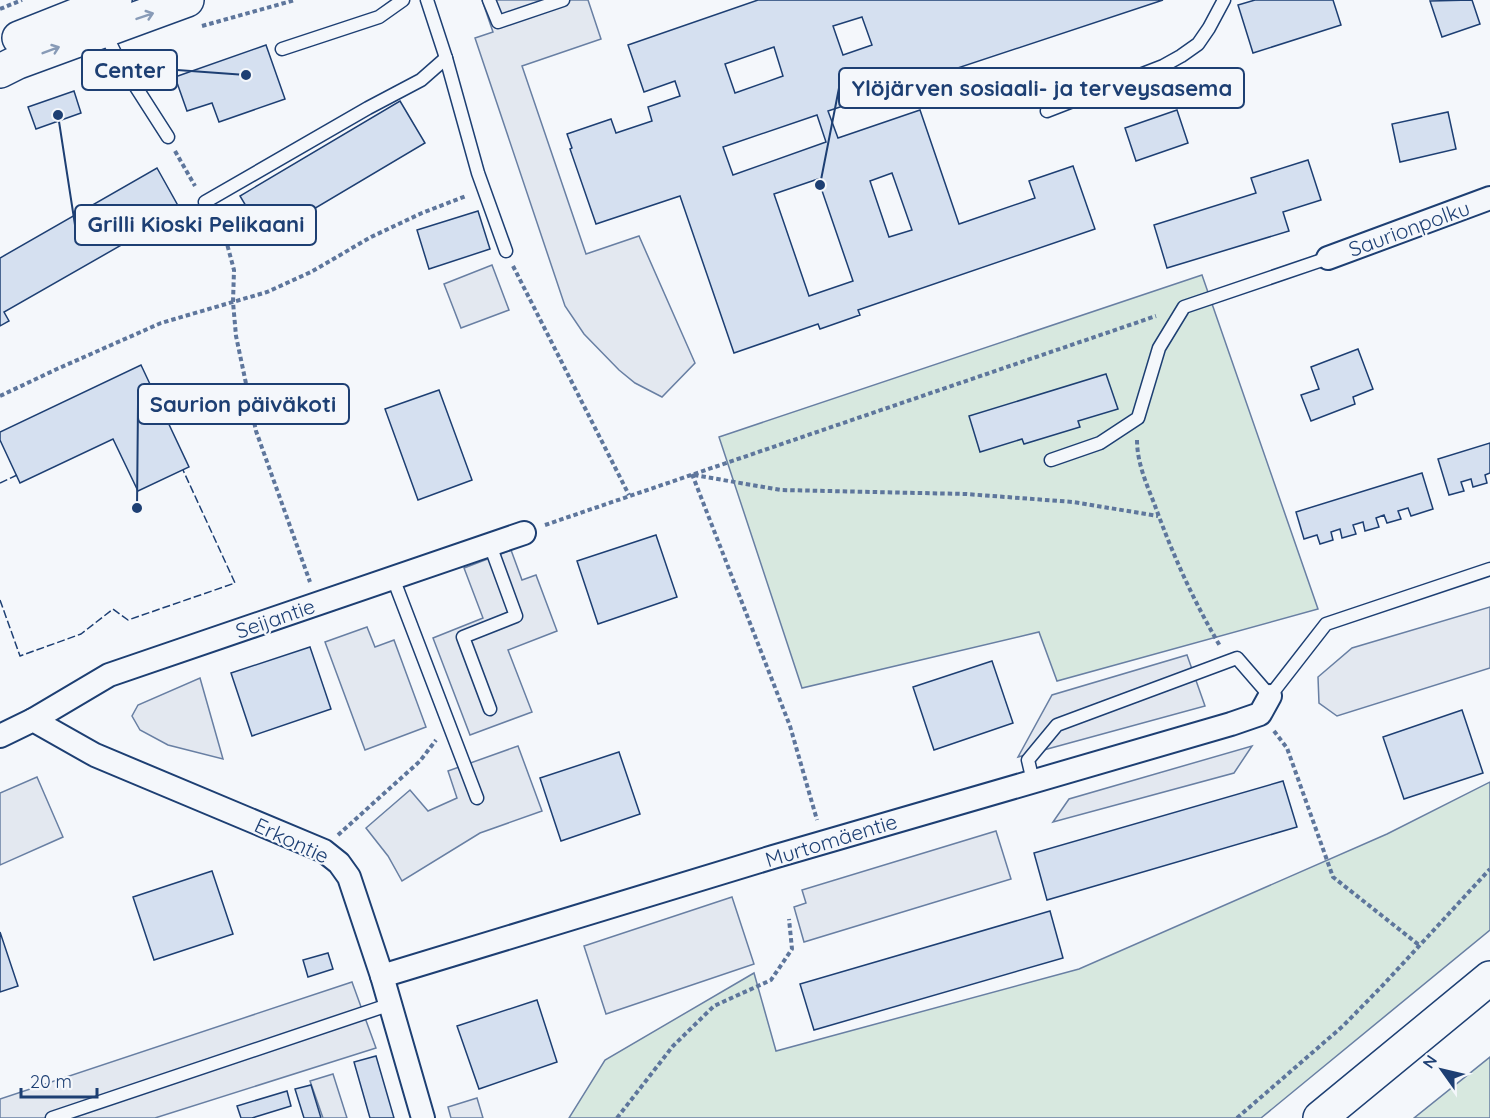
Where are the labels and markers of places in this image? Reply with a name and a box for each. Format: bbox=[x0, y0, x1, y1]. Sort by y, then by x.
callout: Center bbox=[82, 50, 177, 90]
callout: Ylöjärven sosiaali- ja terveysasema bbox=[839, 68, 1244, 108]
callout: Grilli Kioski Pelikaani bbox=[75, 205, 316, 245]
callout: Saurion päiväkoti bbox=[138, 384, 349, 424]

